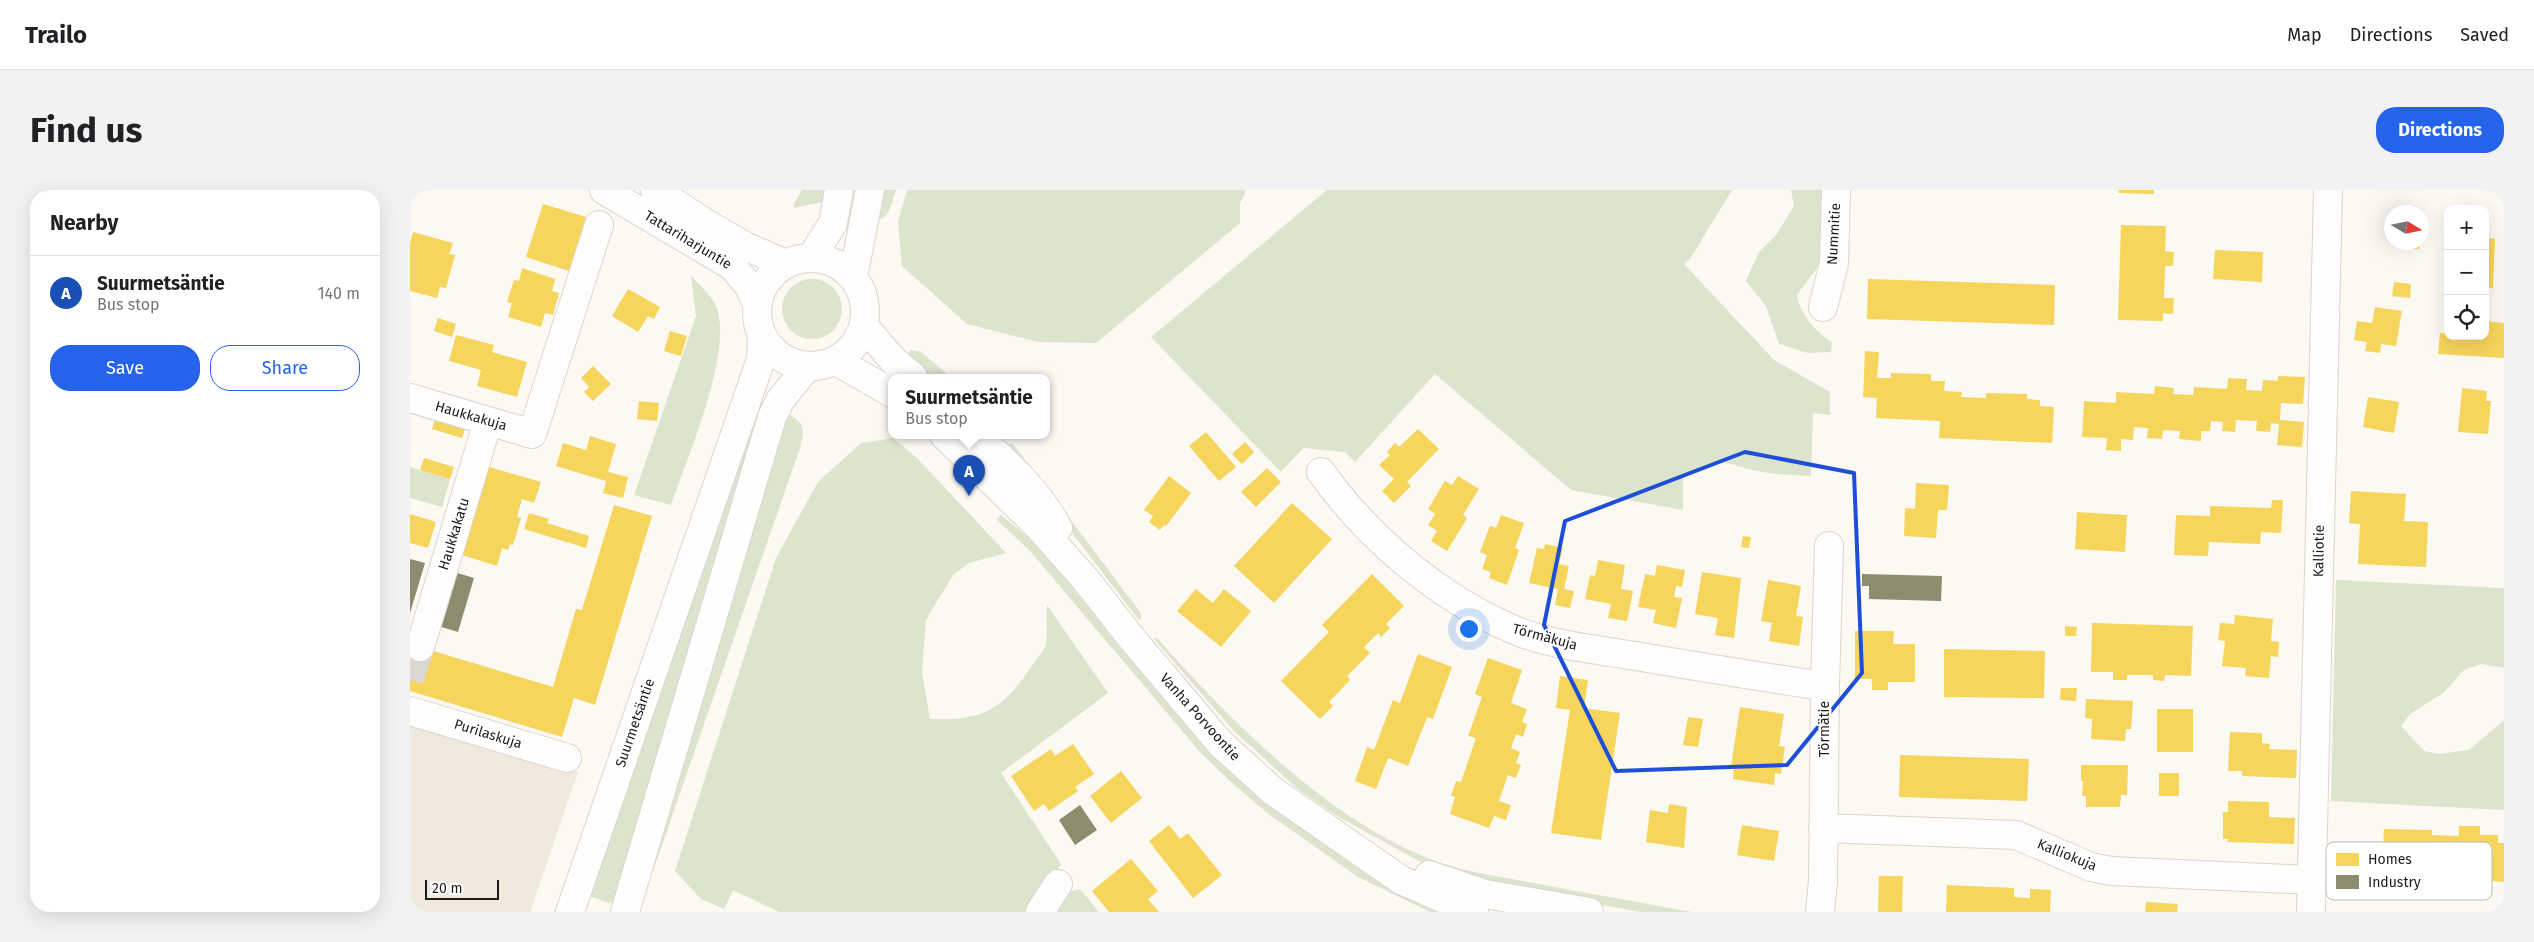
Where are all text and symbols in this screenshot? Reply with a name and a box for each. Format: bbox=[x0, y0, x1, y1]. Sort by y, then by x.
text: Trailo bbox=[25, 21, 87, 49]
text: Map bbox=[2287, 24, 2322, 46]
text: Directions bbox=[2350, 24, 2432, 46]
text: Saved bbox=[2460, 24, 2509, 46]
button: Directions bbox=[2376, 107, 2504, 153]
text: Find us bbox=[30, 109, 142, 151]
street label: Nummitie bbox=[1824, 202, 1844, 266]
north arrow bbox=[2384, 205, 2429, 250]
map controls bbox=[2444, 205, 2489, 340]
button: + bbox=[2444, 205, 2489, 250]
street label: Tattariharjuntie bbox=[641, 207, 735, 273]
text: Nearby bbox=[50, 210, 118, 236]
button: − bbox=[2444, 250, 2489, 295]
text: Suurmetsäntie bbox=[97, 272, 225, 295]
text: A bbox=[61, 284, 71, 303]
text: 140 m bbox=[318, 284, 360, 303]
text: Bus stop bbox=[97, 295, 160, 314]
button: locate bbox=[2444, 295, 2489, 340]
button: Save bbox=[50, 345, 200, 391]
button: Share bbox=[210, 345, 360, 391]
popup bbox=[888, 374, 1050, 439]
text: Suurmetsäntie bbox=[905, 386, 1033, 409]
street label: Haukkakuja bbox=[433, 398, 509, 434]
text: Bus stop bbox=[905, 409, 968, 428]
pin: A bbox=[953, 455, 985, 496]
street label: Haukkakatu bbox=[435, 496, 473, 572]
street label: Kalliotie bbox=[2310, 525, 2328, 577]
your location bbox=[1456, 616, 1482, 642]
street label: Törmäkuja bbox=[1511, 620, 1579, 654]
street label: Vanha Porvoontie bbox=[1156, 670, 1244, 764]
street label: Suurmetsäntie bbox=[612, 676, 658, 770]
street label: Törmätie bbox=[1816, 701, 1833, 757]
street label: Purilaskuja bbox=[452, 716, 524, 752]
street label: Kalliokuja bbox=[2035, 835, 2099, 875]
legend bbox=[2326, 842, 2492, 900]
text: Homes bbox=[2368, 851, 2412, 868]
text: Industry bbox=[2368, 874, 2421, 891]
scale bar bbox=[425, 877, 499, 900]
text: 20 m bbox=[432, 880, 462, 897]

